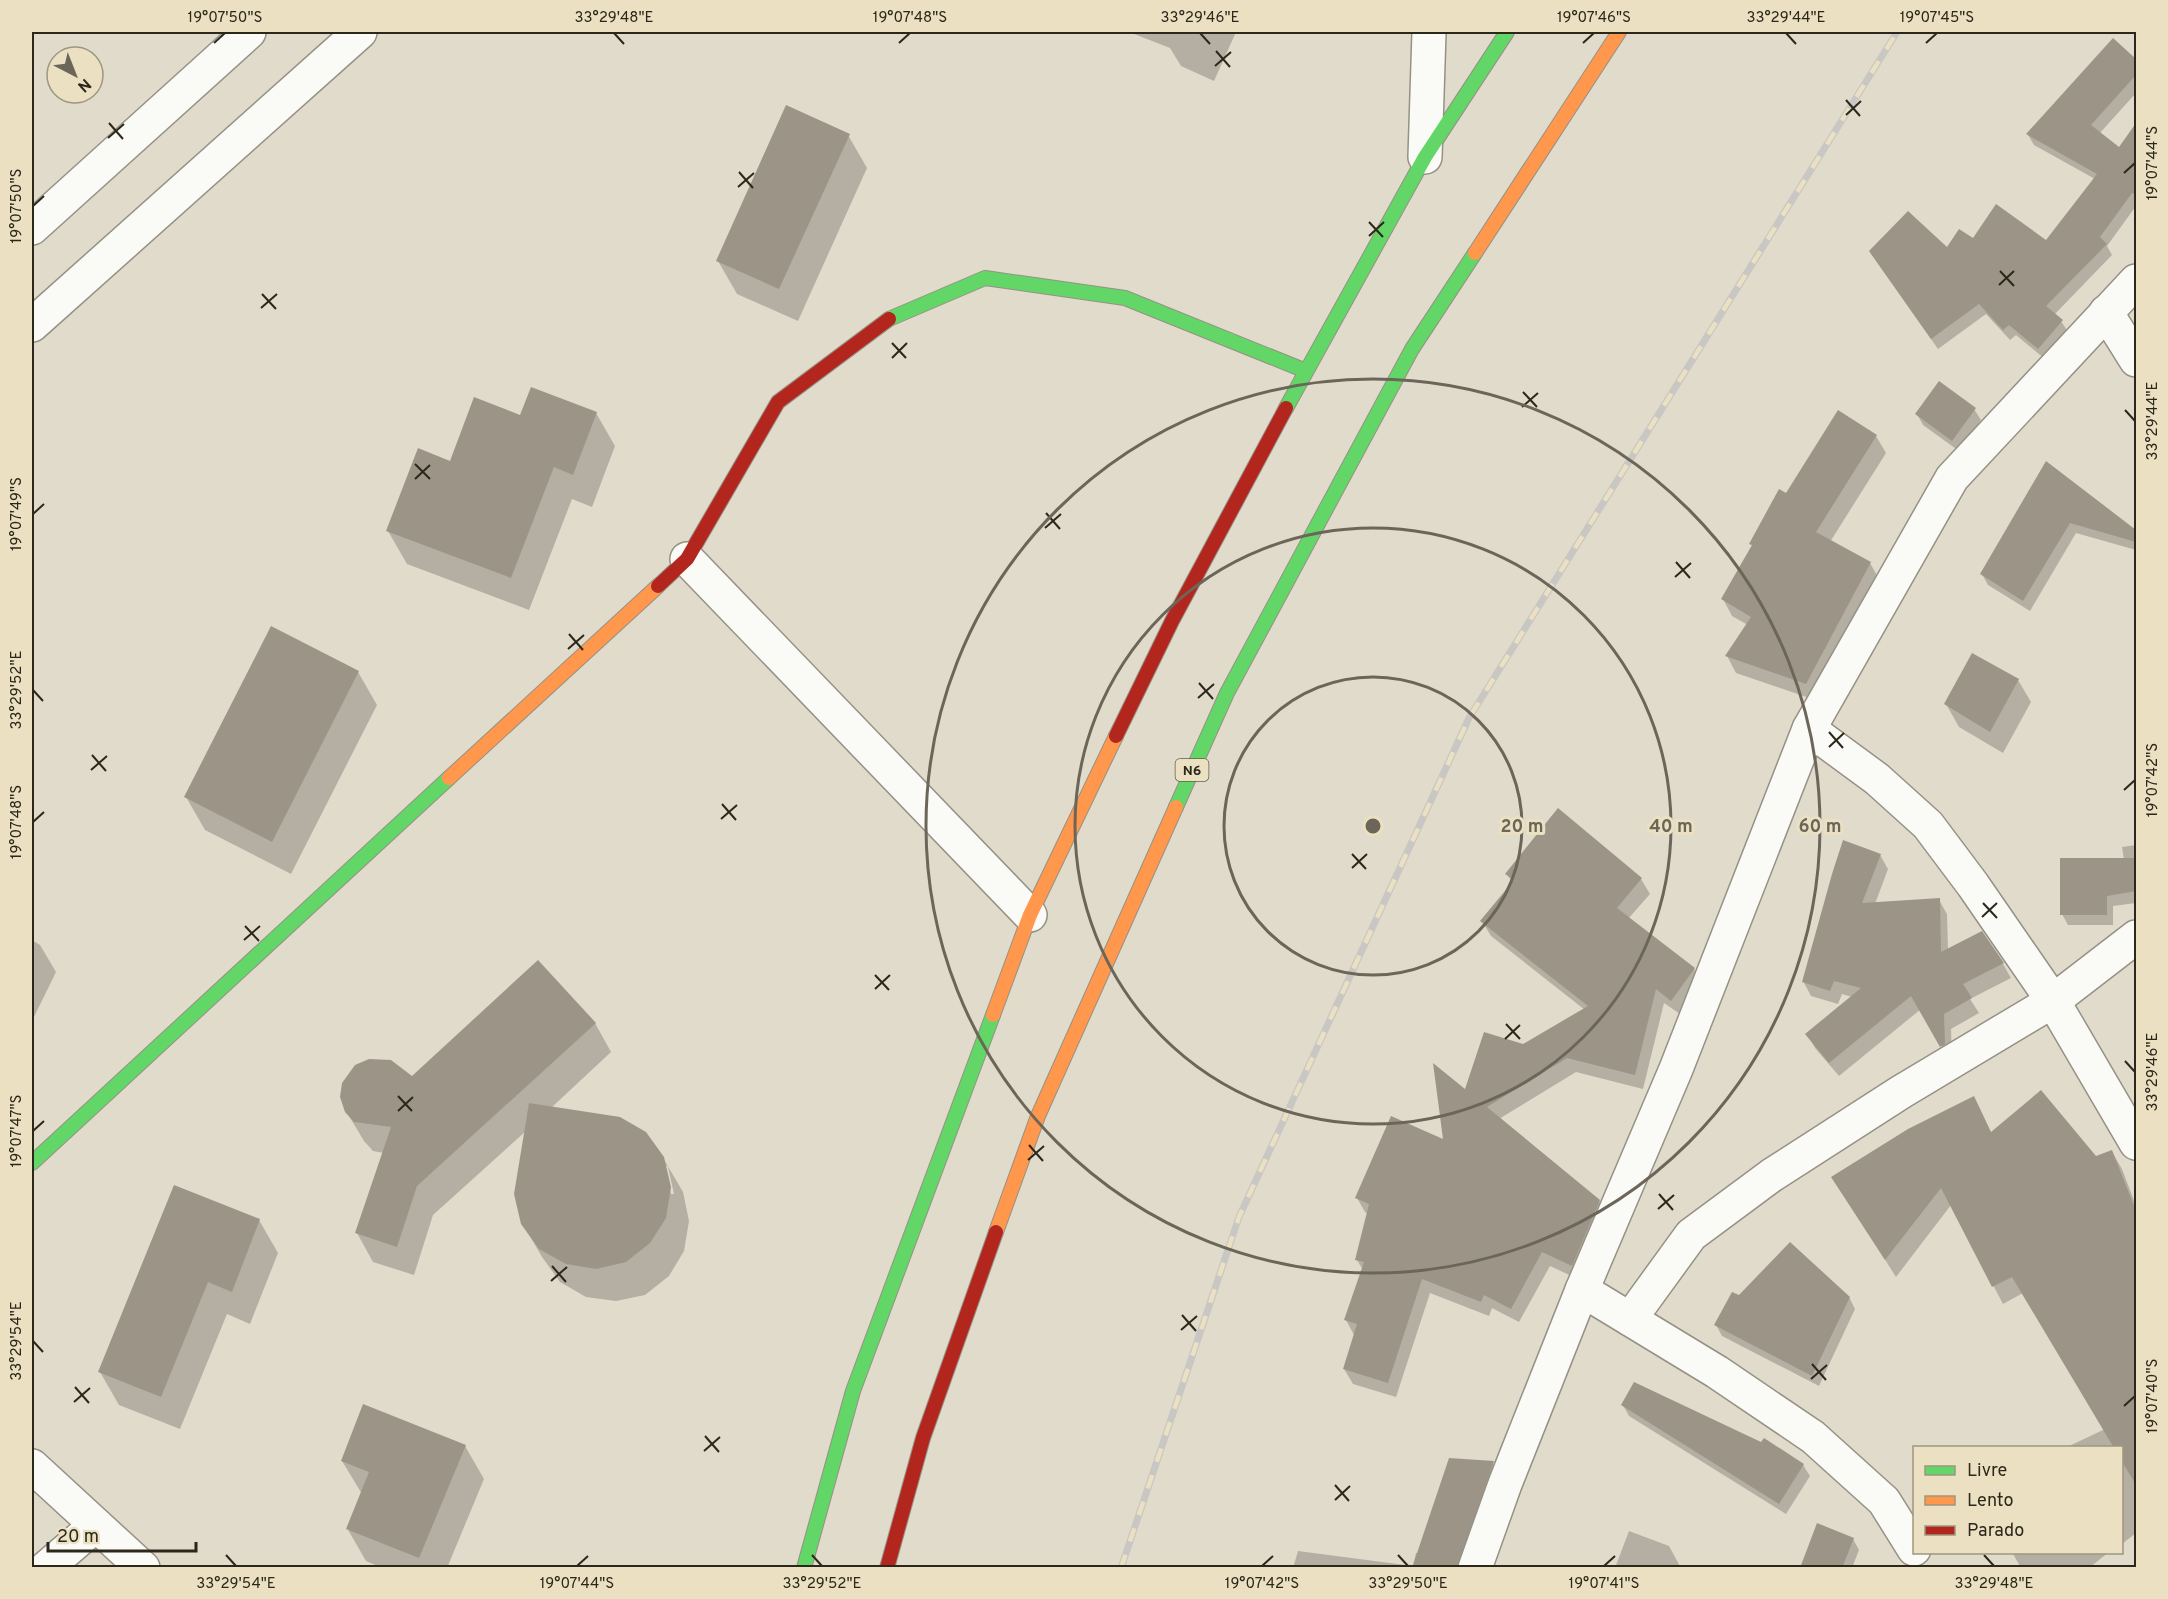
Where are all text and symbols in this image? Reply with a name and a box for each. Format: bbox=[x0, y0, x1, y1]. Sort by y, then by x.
text: 19°07'50"S bbox=[188, 9, 262, 28]
text: 33°29'48"E bbox=[574, 9, 654, 28]
text: 19°07'48"S bbox=[873, 9, 947, 28]
text: 33°29'46"E bbox=[1161, 9, 1239, 28]
text: 19°07'46"S bbox=[1557, 9, 1631, 28]
text: 33°29'44"E bbox=[1746, 9, 1826, 28]
text: 19°07'45"S bbox=[1900, 9, 1974, 28]
north arrow bbox=[45, 45, 105, 105]
text: N bbox=[73, 73, 95, 96]
text: 19°07'44"S bbox=[2144, 126, 2163, 200]
text: 19°07'50"S bbox=[8, 169, 27, 243]
text: 33°29'44"E bbox=[2144, 381, 2163, 461]
text: 19°07'49"S bbox=[8, 477, 27, 551]
text: 33°29'52"E bbox=[8, 650, 27, 730]
text: 19°07'42"S bbox=[2144, 743, 2163, 817]
road number: N6 bbox=[1176, 759, 1208, 781]
text: 19°07'48"S bbox=[8, 785, 27, 859]
centre of rings bbox=[1363, 816, 1383, 836]
text: 20 m bbox=[1500, 816, 1544, 839]
text: 40 m bbox=[1649, 816, 1693, 839]
text: 60 m bbox=[1798, 816, 1842, 839]
text: 33°29'46"E bbox=[2144, 1033, 2163, 1111]
text: 19°07'47"S bbox=[8, 1095, 27, 1167]
text: 33°29'54"E bbox=[8, 1301, 27, 1381]
text: 19°07'40"S bbox=[2144, 1359, 2163, 1433]
legend bbox=[1913, 1446, 2123, 1554]
text: Livre bbox=[1967, 1460, 2007, 1483]
text: Lento bbox=[1967, 1490, 2013, 1513]
scale bar bbox=[48, 1515, 196, 1553]
text: Parado bbox=[1967, 1520, 2024, 1543]
text: 20 m bbox=[57, 1526, 99, 1549]
text: 33°29'54"E bbox=[196, 1575, 276, 1594]
text: 19°07'44"S bbox=[540, 1575, 614, 1594]
text: 33°29'52"E bbox=[783, 1575, 862, 1594]
text: 19°07'42"S bbox=[1225, 1575, 1299, 1594]
text: 33°29'50"E bbox=[1368, 1575, 1448, 1594]
text: 19°07'41"S bbox=[1569, 1575, 1639, 1594]
text: 33°29'48"E bbox=[1954, 1575, 2034, 1594]

